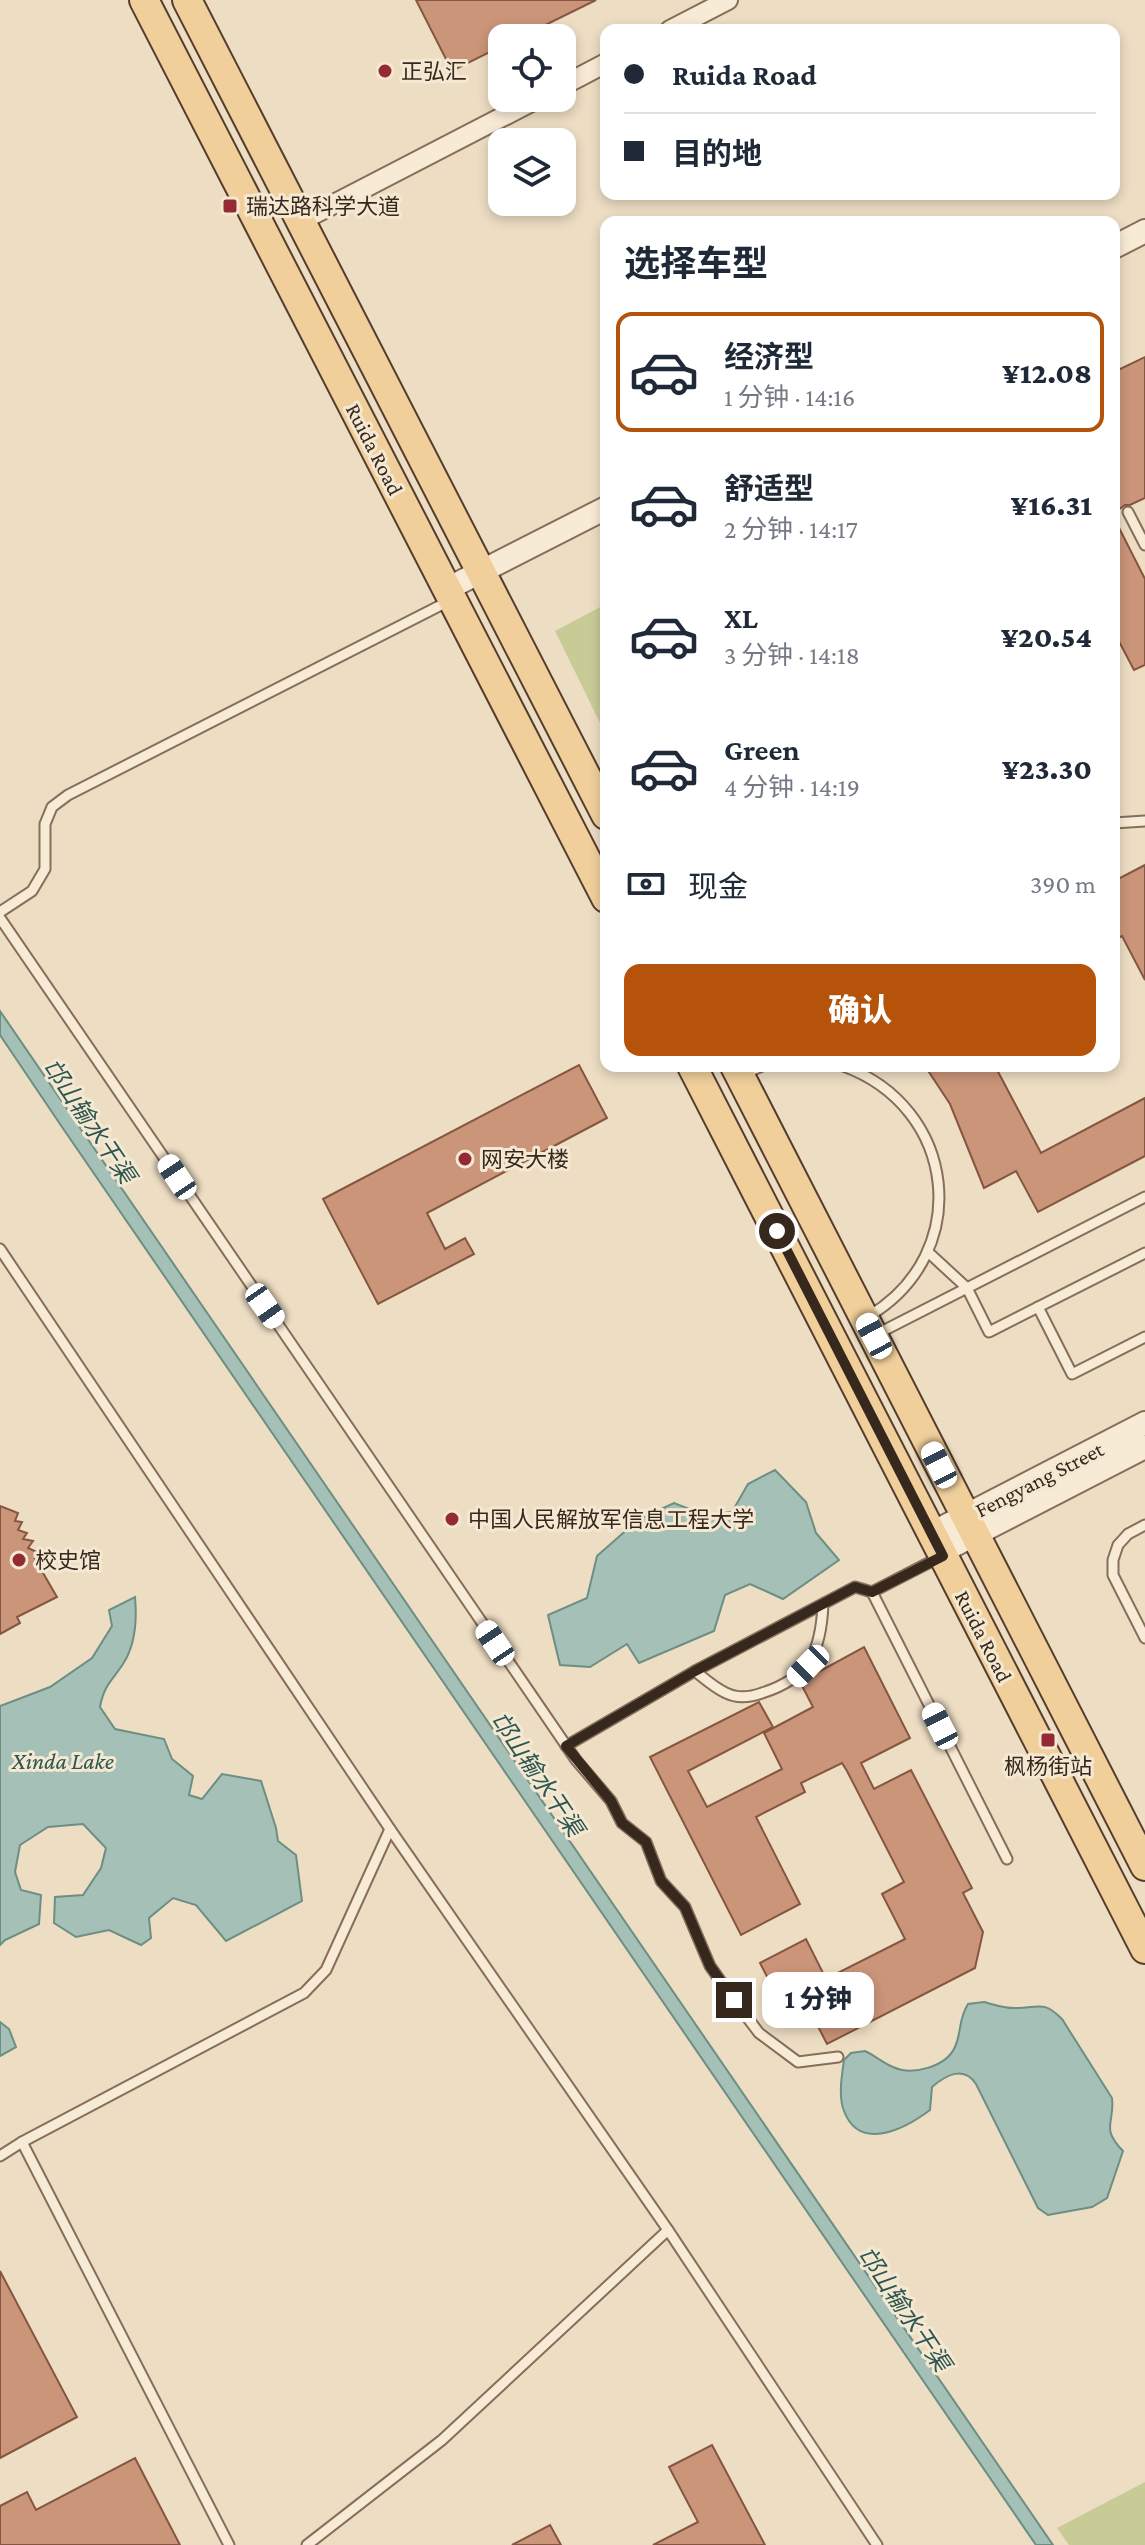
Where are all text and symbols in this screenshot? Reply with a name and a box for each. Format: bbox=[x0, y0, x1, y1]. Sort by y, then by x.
map controls bbox=[488, 24, 576, 216]
button: locate bbox=[488, 24, 576, 112]
text: Ruida Road bbox=[672, 58, 817, 91]
place label: 正弘汇 bbox=[401, 59, 467, 84]
marker: 正弘汇 bbox=[376, 62, 394, 80]
button: layers bbox=[488, 128, 576, 216]
text: 目的地 bbox=[672, 137, 762, 170]
place label: 瑞达路科学大道 bbox=[246, 194, 400, 219]
marker: 瑞达路科学大道 bbox=[221, 197, 239, 215]
text: 选择车型 bbox=[624, 244, 768, 284]
icon: car bbox=[628, 336, 700, 408]
text: 经济型 bbox=[724, 340, 814, 373]
text: ¥12.08 bbox=[1002, 356, 1092, 389]
text: 1 分钟 · 14:16 bbox=[724, 383, 855, 412]
street label: Ruida Road bbox=[341, 399, 409, 500]
icon: car bbox=[628, 468, 700, 540]
text: 舒适型 bbox=[724, 472, 814, 505]
text: ¥16.31 bbox=[1011, 488, 1092, 521]
text: 2 分钟 · 14:17 bbox=[724, 515, 858, 544]
icon: car bbox=[628, 600, 700, 672]
text: XL bbox=[724, 601, 758, 634]
text: ¥20.54 bbox=[1001, 620, 1092, 653]
text: 3 分钟 · 14:18 bbox=[724, 641, 860, 670]
icon: car bbox=[628, 732, 700, 804]
text: Green bbox=[724, 733, 800, 766]
text: ¥23.30 bbox=[1002, 752, 1092, 785]
text: 4 分钟 · 14:19 bbox=[724, 773, 860, 802]
icon: cash bbox=[624, 862, 668, 906]
text: 现金 bbox=[688, 870, 748, 903]
text: 390 m bbox=[1030, 870, 1096, 899]
button: 确认 bbox=[624, 964, 1096, 1056]
water label: 邙山输水干渠 bbox=[38, 1053, 143, 1190]
place label: 网安大楼 bbox=[481, 1147, 569, 1172]
car bbox=[154, 1150, 200, 1204]
marker: 网安大楼 bbox=[456, 1150, 474, 1168]
route start bbox=[759, 1213, 795, 1249]
car bbox=[241, 1279, 289, 1333]
car bbox=[852, 1309, 896, 1363]
street label: Fengyang Street bbox=[971, 1436, 1108, 1523]
car bbox=[917, 1438, 961, 1492]
place label: 中国人民解放军信息工程大学 bbox=[468, 1507, 754, 1532]
marker: 中国人民解放军信息工程大学 bbox=[443, 1510, 461, 1528]
place label: 校史馆 bbox=[35, 1548, 101, 1573]
marker: 校史馆 bbox=[10, 1551, 28, 1569]
street label: Ruida Road bbox=[950, 1586, 1018, 1687]
car bbox=[472, 1616, 518, 1670]
car bbox=[783, 1641, 833, 1691]
car bbox=[918, 1699, 962, 1753]
water label: 邙山输水干渠 bbox=[486, 1706, 591, 1843]
marker: 枫杨街站 bbox=[1039, 1731, 1057, 1749]
water label: Xinda Lake bbox=[11, 1747, 114, 1774]
place label: 枫杨街站 bbox=[1004, 1754, 1092, 1779]
callout: 1 分钟 bbox=[762, 1972, 874, 2028]
route end bbox=[716, 1982, 752, 2018]
text: 1 分钟 bbox=[784, 1985, 852, 2014]
water label: 邙山输水干渠 bbox=[853, 2241, 958, 2378]

